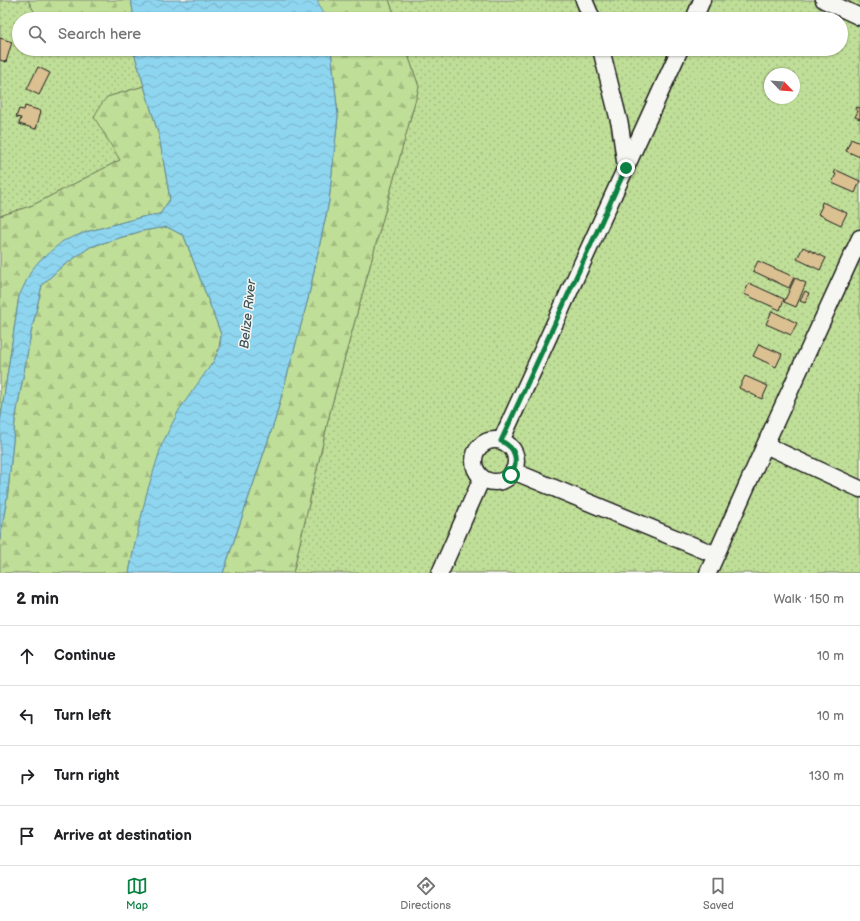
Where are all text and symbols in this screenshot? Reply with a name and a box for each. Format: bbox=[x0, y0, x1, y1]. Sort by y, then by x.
search box bbox=[12, 12, 848, 56]
icon: search bbox=[26, 23, 48, 45]
text: Search here bbox=[58, 25, 141, 44]
north arrow bbox=[764, 68, 800, 104]
route end bbox=[617, 159, 635, 177]
water label: Belize River bbox=[236, 277, 260, 349]
route start bbox=[502, 466, 520, 484]
text: 2 min bbox=[16, 589, 59, 609]
text: Walk · 150 m bbox=[773, 591, 844, 607]
icon: ahead bbox=[16, 645, 38, 667]
text: Continue bbox=[54, 646, 116, 665]
text: 10 m bbox=[817, 648, 844, 664]
icon: left bbox=[16, 705, 38, 727]
text: Turn left bbox=[54, 706, 111, 725]
text: 10 m bbox=[817, 708, 844, 724]
icon: right bbox=[16, 765, 38, 787]
text: Turn right bbox=[54, 766, 119, 785]
text: 130 m bbox=[809, 768, 844, 784]
icon: arrive bbox=[16, 825, 38, 847]
text: Arrive at destination bbox=[54, 826, 192, 845]
tab: Map bbox=[126, 875, 148, 912]
tab: Directions bbox=[400, 875, 451, 912]
tab: Saved bbox=[703, 875, 734, 912]

